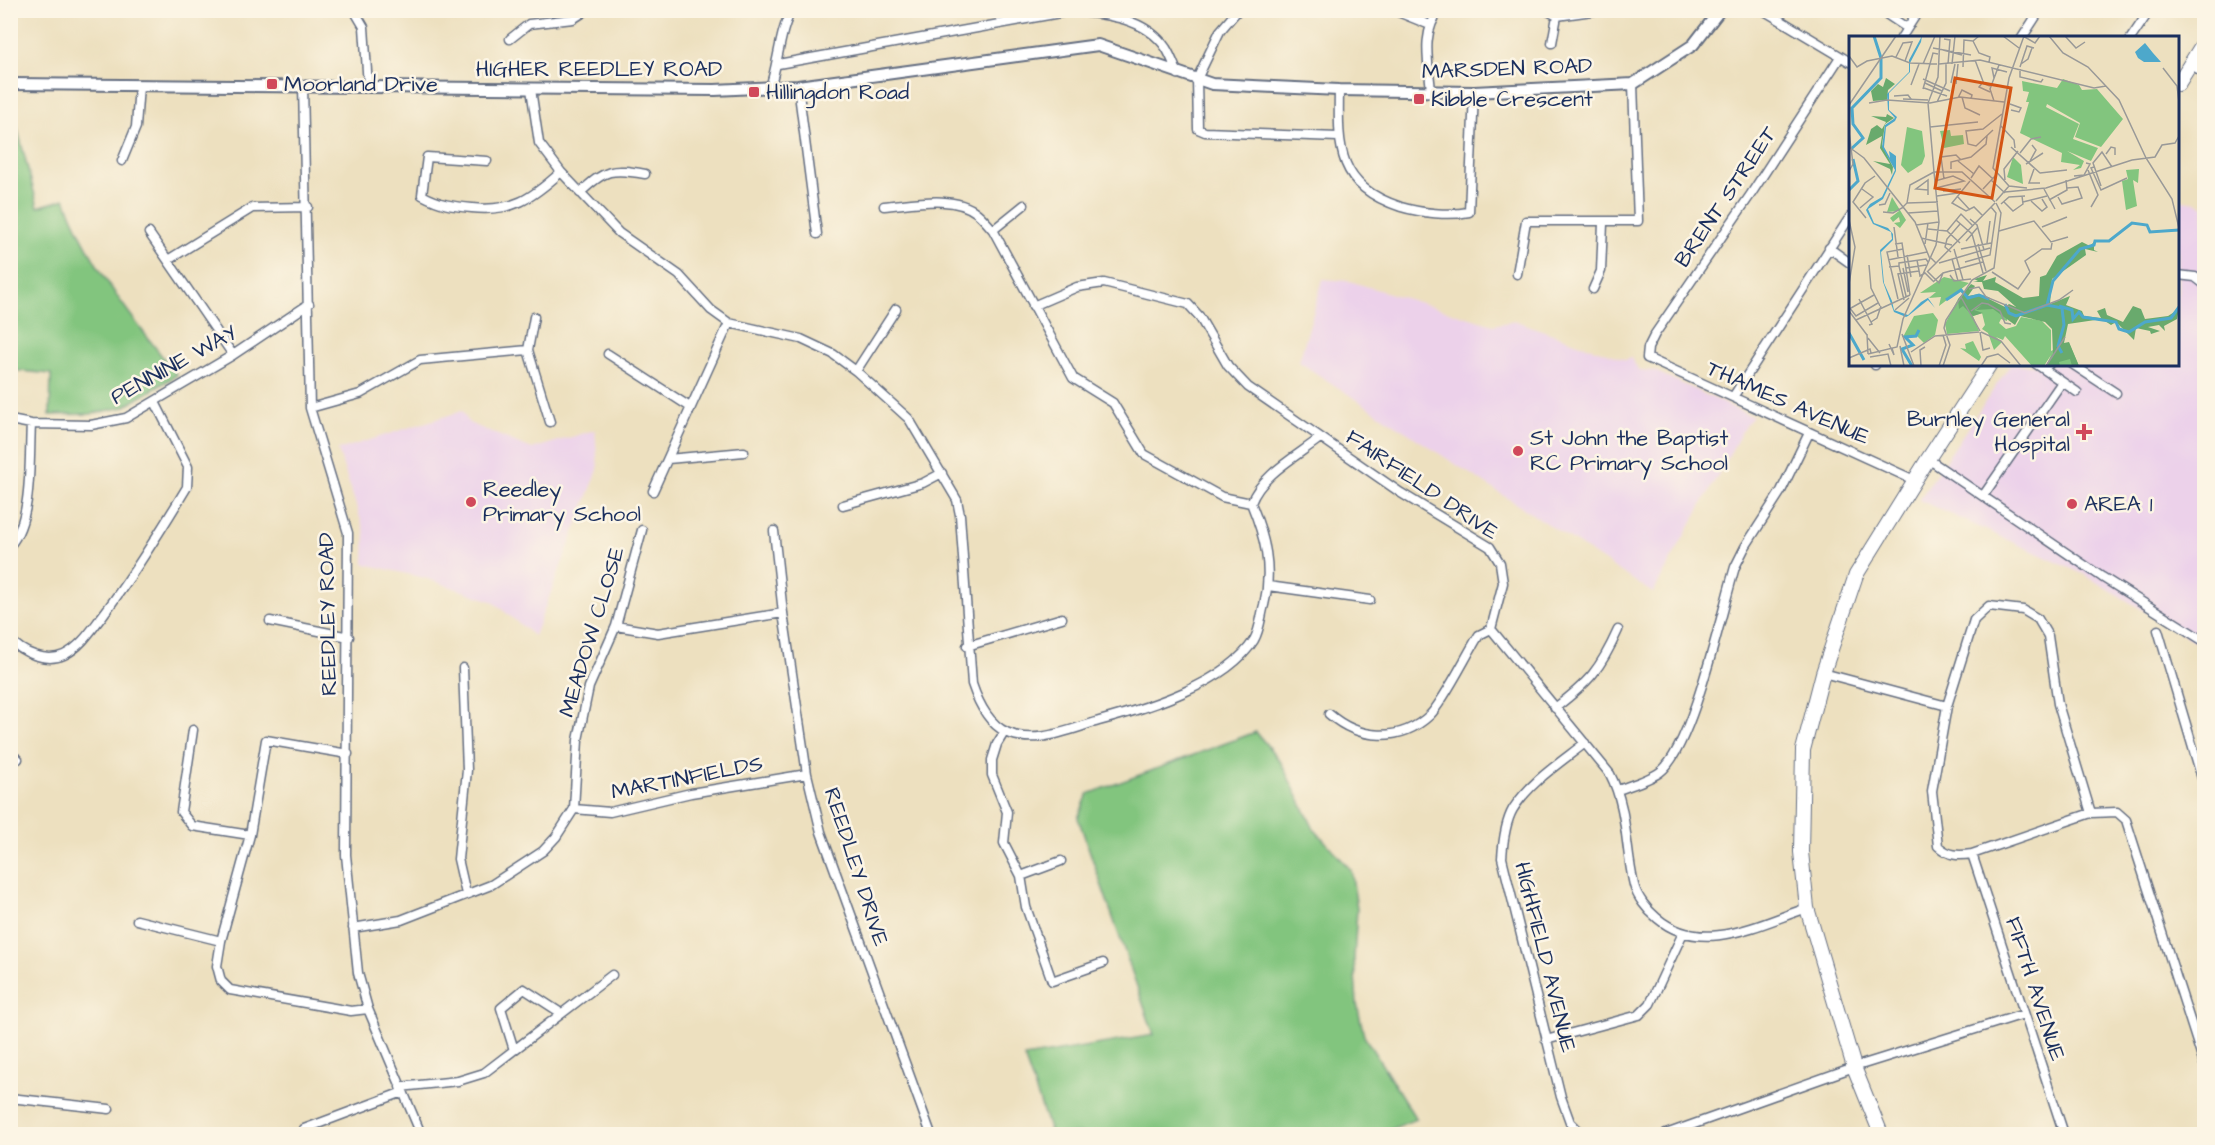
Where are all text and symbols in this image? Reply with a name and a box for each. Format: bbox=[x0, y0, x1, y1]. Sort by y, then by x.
inset map bbox=[1849, 36, 2179, 366]
street label: MARSDEN ROAD bbox=[1421, 51, 1593, 87]
street label: HIGHER REEDLEY ROAD bbox=[476, 54, 722, 85]
place label: Moorland Drive bbox=[284, 69, 438, 100]
marker: Moorland Drive bbox=[265, 77, 279, 91]
place label: Hillingdon Road bbox=[766, 77, 909, 109]
place label: Kibble Crescent bbox=[1431, 84, 1593, 115]
marker: Hillingdon Road bbox=[747, 85, 761, 99]
marker: Kibble Crescent bbox=[1412, 92, 1426, 106]
street label: BRENT STREET bbox=[1667, 120, 1785, 274]
street label: PENNINE WAY bbox=[105, 317, 243, 413]
street label: THAMES AVENUE bbox=[1702, 353, 1874, 453]
place label: Burnley General Hospital bbox=[1907, 404, 2070, 460]
street label: FAIRFIELD DRIVE bbox=[1339, 422, 1505, 548]
place label: St John the Baptist RC Primary School bbox=[1530, 423, 1728, 480]
marker: Burnley General Hospital bbox=[2075, 423, 2093, 441]
marker: St John the Baptist RC Primary School bbox=[1511, 444, 1525, 458]
place label: Reedley Primary School bbox=[483, 474, 641, 531]
place label: AREA 1 bbox=[2084, 489, 2153, 520]
marker: Reedley Primary School bbox=[464, 495, 478, 509]
marker: AREA 1 bbox=[2065, 497, 2079, 511]
street label: REEDLEY ROAD bbox=[311, 532, 345, 696]
street label: MEADOW CLOSE bbox=[551, 543, 633, 721]
street label: MARTINFIELDS bbox=[608, 748, 766, 808]
street label: REEDLEY DRIVE bbox=[816, 784, 896, 950]
street label: HIGHFIELD AVENUE bbox=[1506, 859, 1584, 1055]
street label: FIFTH AVENUE bbox=[1997, 913, 2073, 1065]

